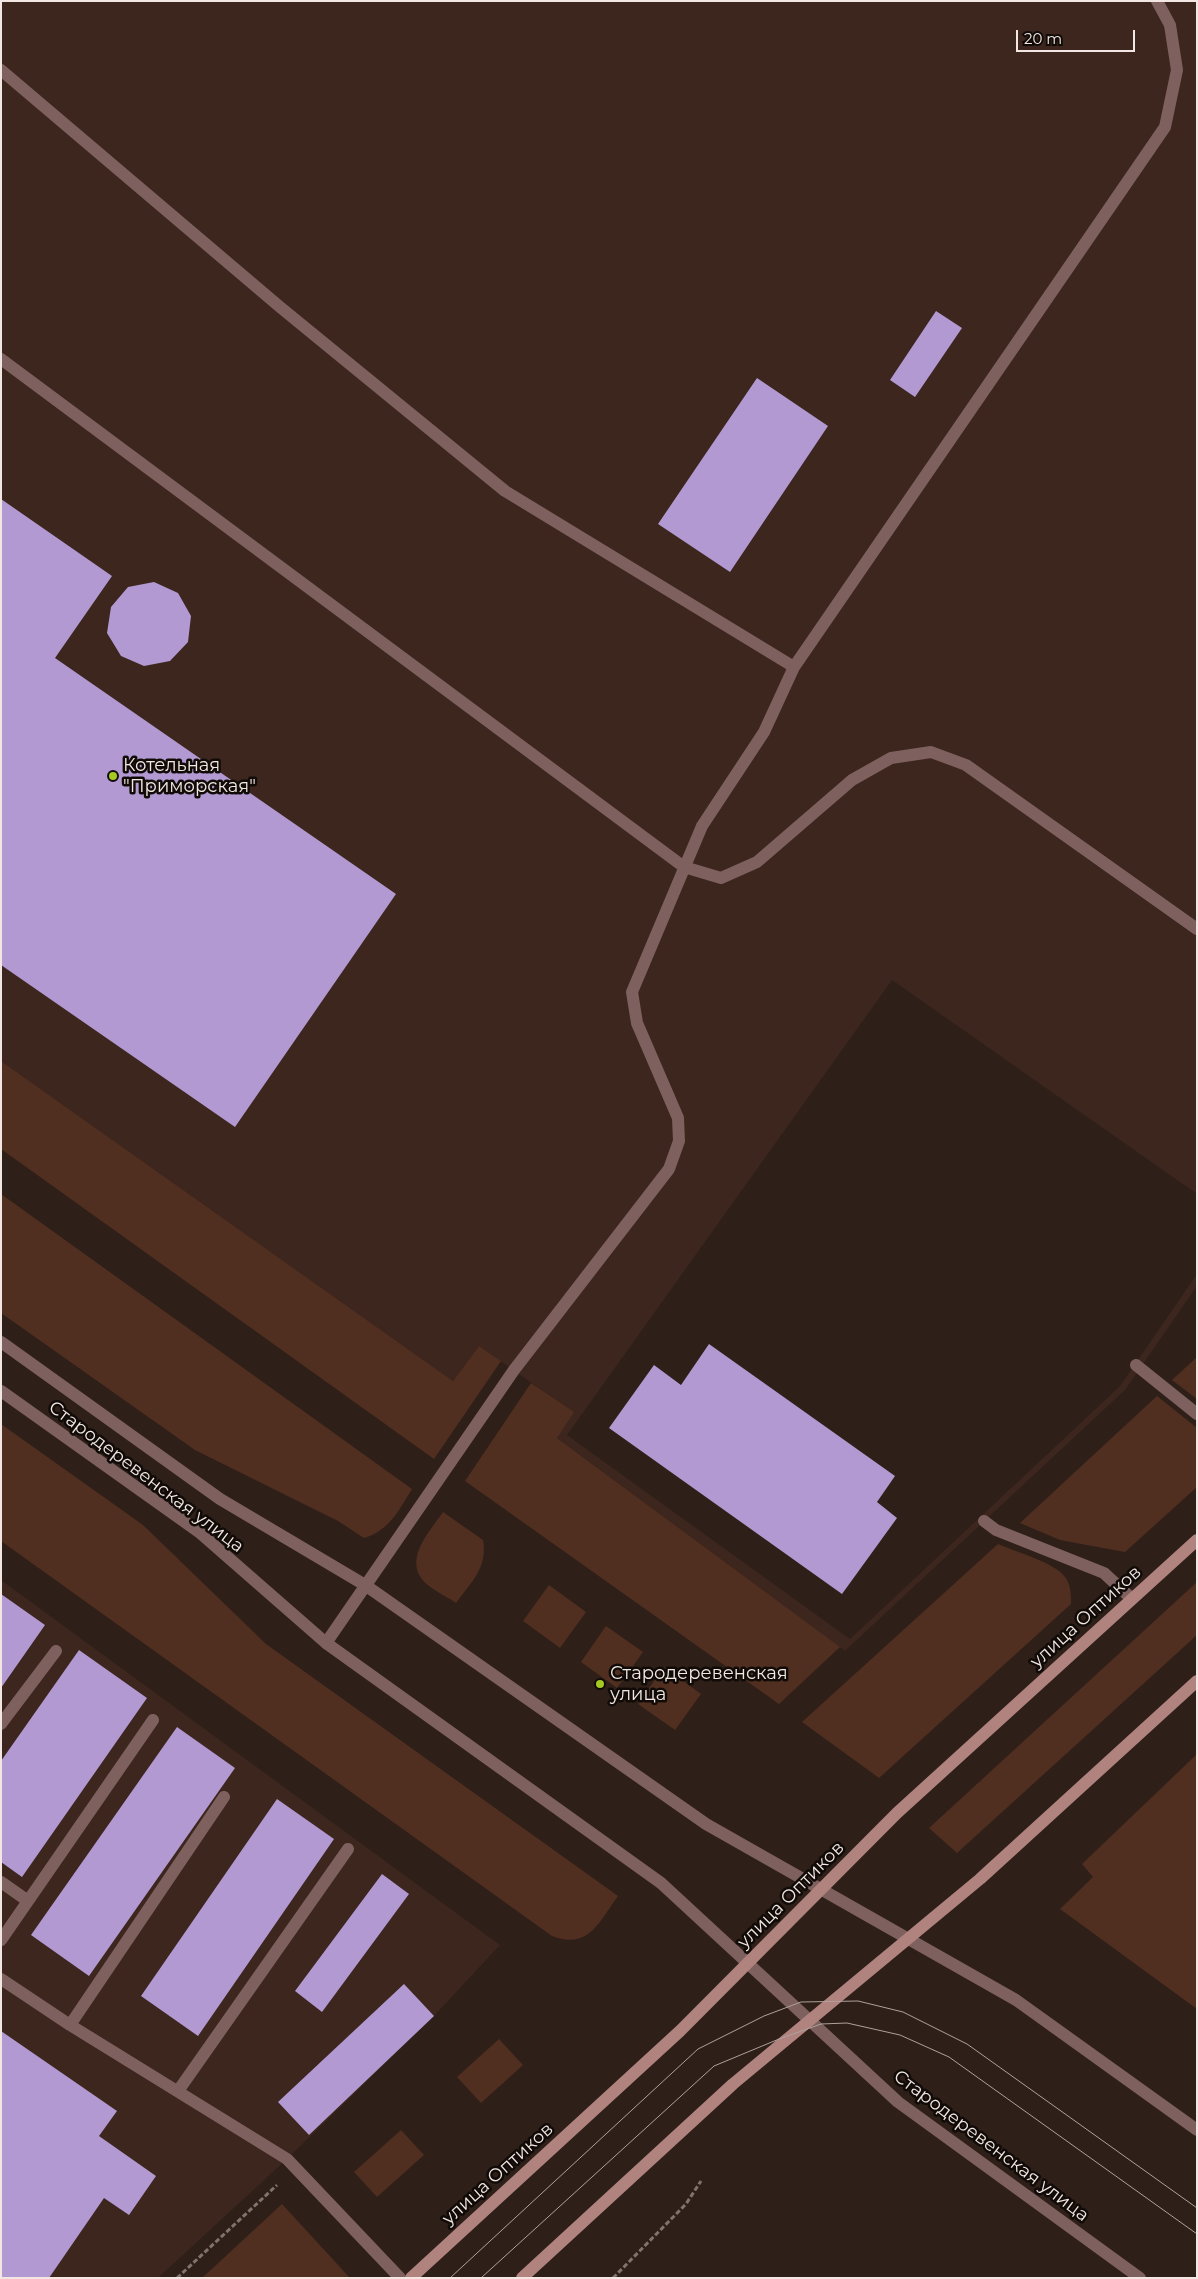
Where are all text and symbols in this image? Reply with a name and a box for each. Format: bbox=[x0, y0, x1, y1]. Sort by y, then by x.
scale bar bbox=[1018, 20, 1137, 52]
text: 20 m bbox=[1024, 29, 1062, 48]
place label: Котельная "Приморская" bbox=[123, 755, 256, 798]
marker: Котельная "Приморская" bbox=[107, 770, 119, 782]
street label: Стародеревенская улица bbox=[44, 1397, 248, 1557]
street label: улица Оптиков bbox=[1026, 1562, 1146, 1672]
place label: Стародеревенская улица bbox=[610, 1663, 788, 1706]
marker: Стародеревенская улица bbox=[594, 1678, 606, 1690]
street label: улица Оптиков bbox=[733, 1837, 849, 1953]
street label: Стародеревенская улица bbox=[889, 2066, 1093, 2226]
street label: улица Оптиков bbox=[438, 2119, 558, 2229]

